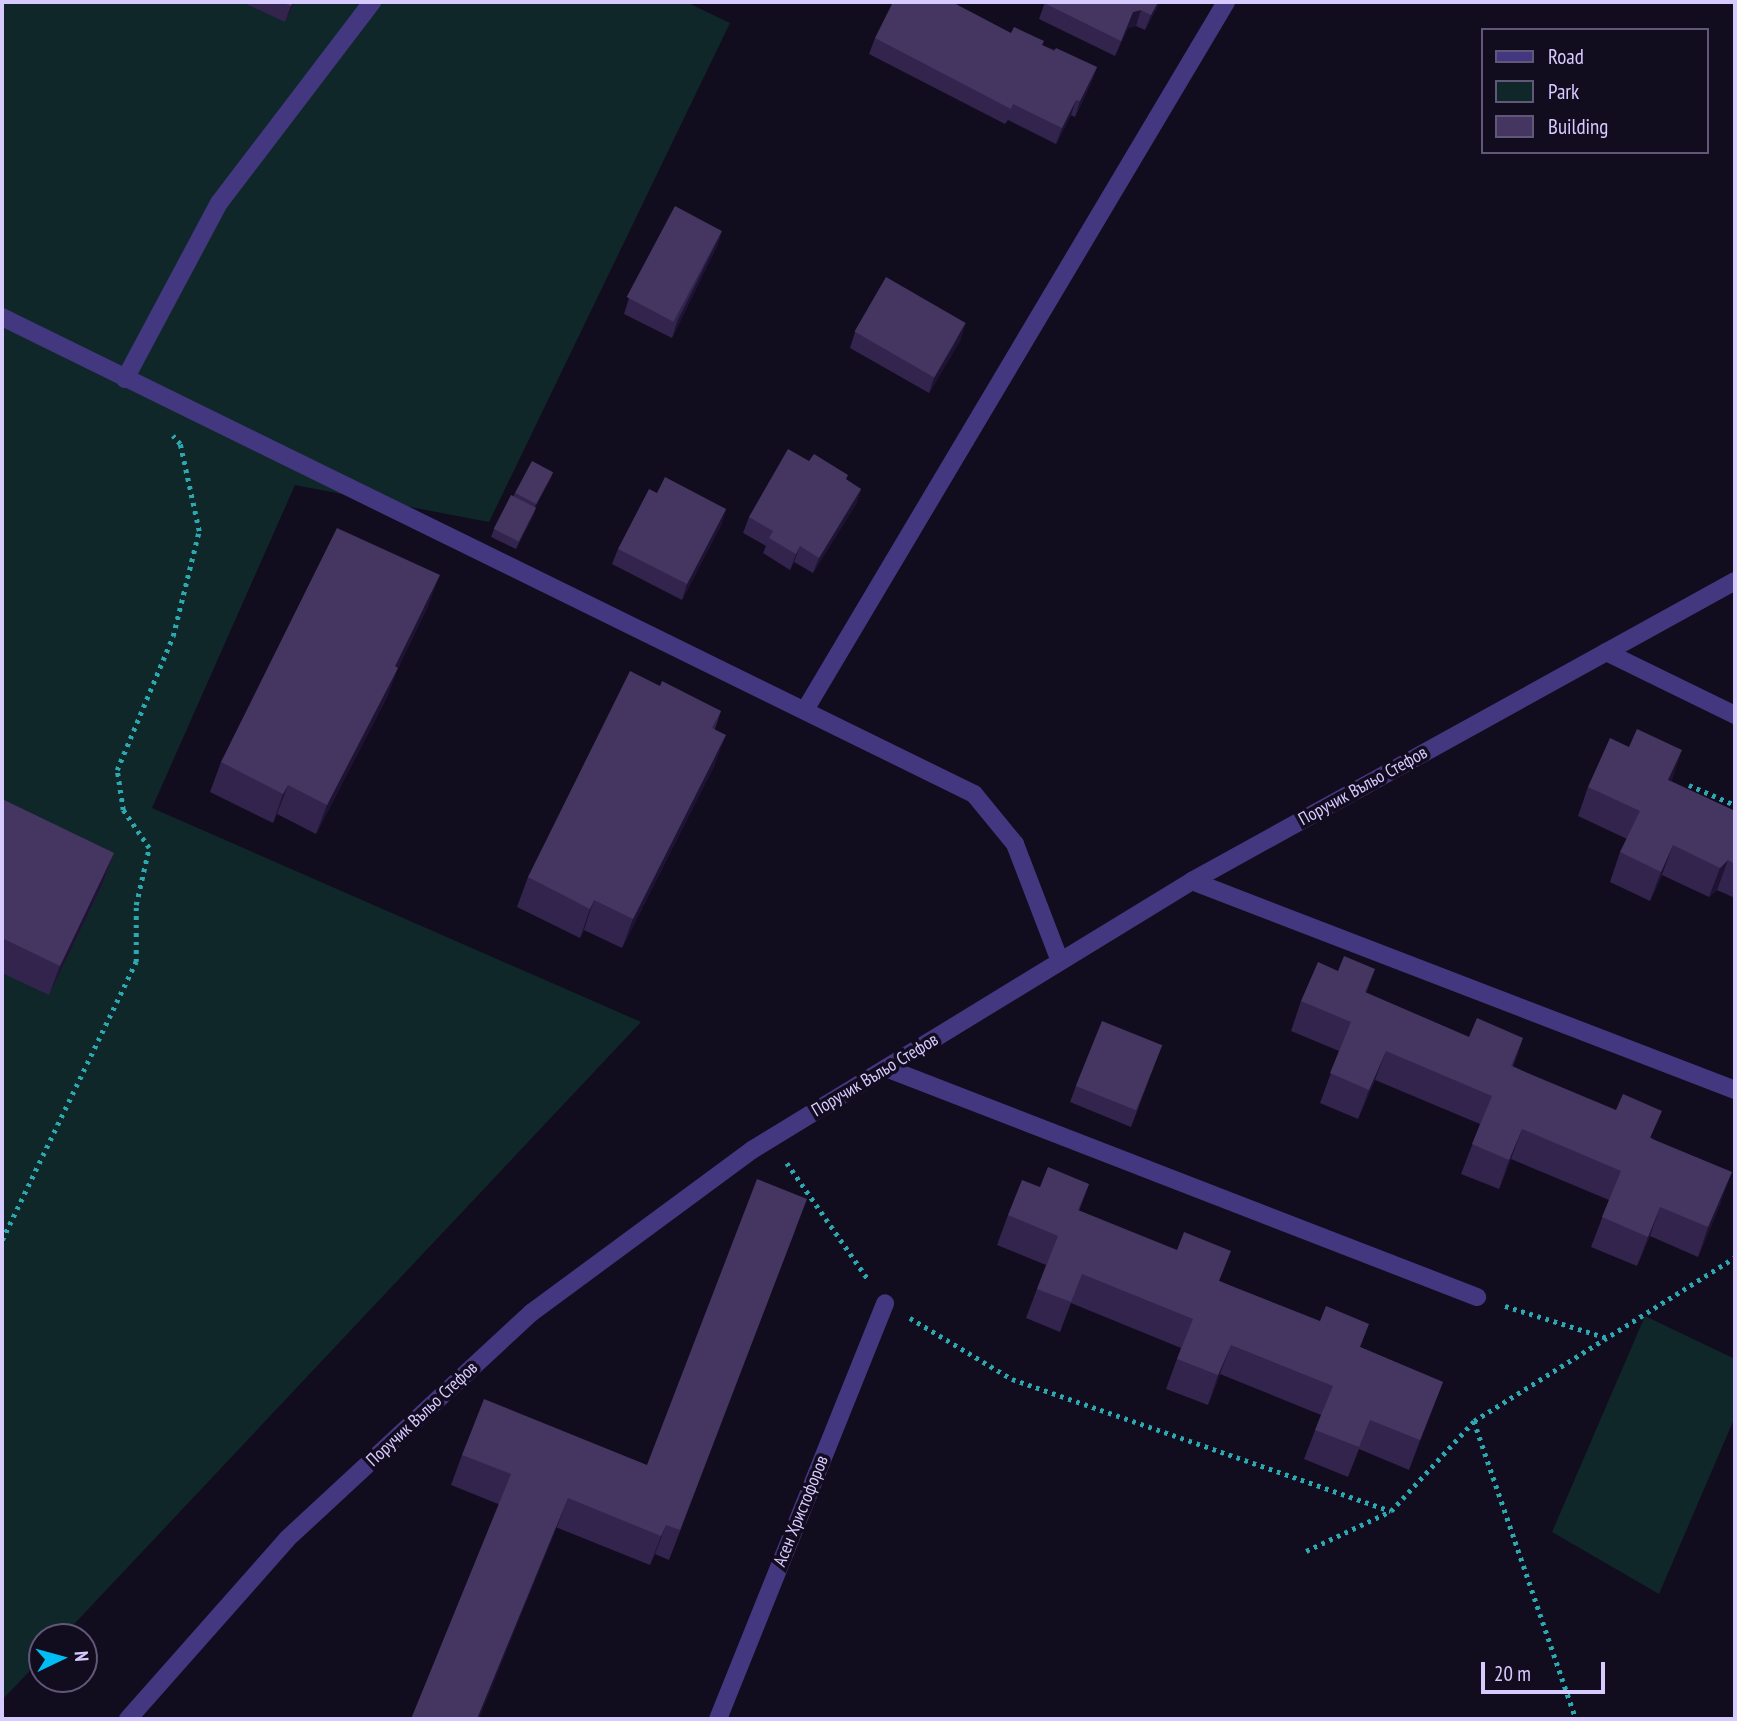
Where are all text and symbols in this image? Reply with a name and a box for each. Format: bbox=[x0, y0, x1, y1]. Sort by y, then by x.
legend bbox=[1482, 28, 1709, 154]
text: Road bbox=[1548, 43, 1584, 70]
text: Park bbox=[1548, 78, 1579, 105]
text: Building bbox=[1548, 113, 1608, 140]
street label: Поручик Въльо Стефов bbox=[1295, 742, 1431, 830]
street label: Поручик Въльо Стефов bbox=[808, 1029, 942, 1121]
street label: Поручик Въльо Стефов bbox=[362, 1357, 482, 1471]
street label: Асен Христофоров bbox=[769, 1452, 833, 1570]
north arrow bbox=[28, 1623, 98, 1693]
scale bar bbox=[1485, 1648, 1609, 1692]
text: N bbox=[70, 1650, 94, 1662]
text: 20 m bbox=[1494, 1660, 1531, 1687]

